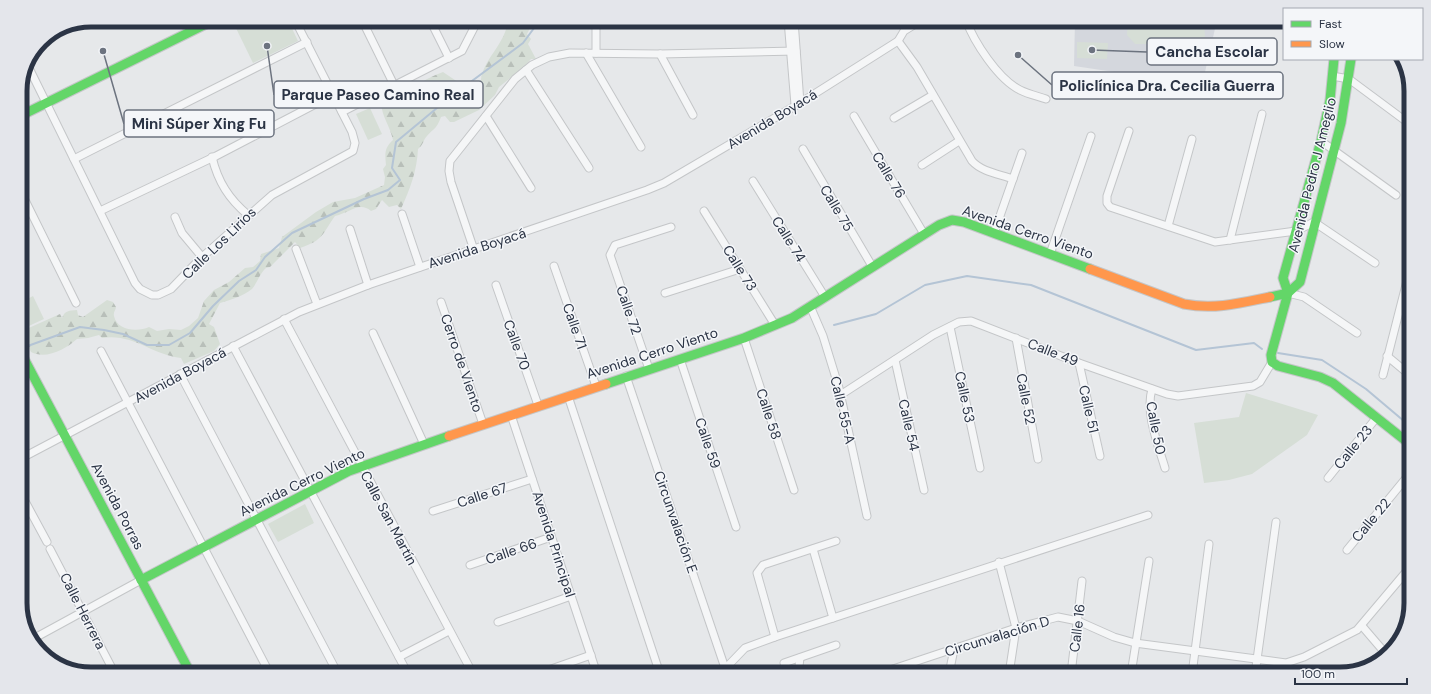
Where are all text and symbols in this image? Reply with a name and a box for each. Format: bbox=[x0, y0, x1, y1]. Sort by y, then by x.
legend bbox=[1283, 8, 1423, 60]
text: Fast bbox=[1319, 16, 1342, 32]
text: Slow bbox=[1319, 36, 1345, 52]
callout: Cancha Escolar bbox=[1147, 38, 1277, 65]
text: Cancha Escolar bbox=[1155, 42, 1269, 62]
callout: Policlínica Dra. Cecilia Guerra bbox=[1052, 72, 1283, 99]
text: Policlínica Dra. Cecilia Guerra bbox=[1059, 76, 1275, 96]
callout: Parque Paseo Camino Real bbox=[274, 81, 483, 108]
text: Parque Paseo Camino Real bbox=[281, 85, 475, 105]
street label: Avenida Boyacá bbox=[724, 85, 820, 153]
street label: Avenida Pedro J Ameglio bbox=[1284, 95, 1340, 255]
callout: Mini Súper Xing Fu bbox=[124, 110, 274, 137]
text: Mini Súper Xing Fu bbox=[132, 114, 266, 134]
street label: Calle 76 bbox=[868, 148, 910, 202]
street label: Calle 75 bbox=[816, 181, 858, 235]
street label: Avenida Cerro Viento bbox=[960, 201, 1096, 263]
street label: Calle Los Lirios bbox=[178, 203, 260, 283]
street label: Calle 74 bbox=[768, 213, 810, 266]
street label: Avenida Boyacá bbox=[426, 224, 528, 272]
street label: Calle 73 bbox=[719, 242, 761, 294]
street label: Calle 72 bbox=[612, 283, 646, 337]
street label: Calle 71 bbox=[559, 301, 591, 351]
street label: Cerro de Viento bbox=[437, 311, 487, 415]
street label: Calle 70 bbox=[500, 317, 534, 373]
street label: Avenida Cerro Viento bbox=[584, 323, 720, 383]
street label: Calle 49 bbox=[1025, 334, 1081, 370]
street label: Avenida Boyacá bbox=[131, 343, 229, 407]
street label: Calle 53 bbox=[951, 370, 979, 424]
street label: Calle 52 bbox=[1012, 372, 1040, 426]
street label: Calle 55-A bbox=[826, 374, 860, 446]
street label: Calle 51 bbox=[1075, 383, 1103, 435]
street label: Calle 58 bbox=[752, 386, 786, 442]
street label: Calle 54 bbox=[894, 397, 924, 453]
street label: Calle 50 bbox=[1142, 400, 1170, 456]
street label: Calle 59 bbox=[691, 415, 725, 471]
street label: Calle 23 bbox=[1330, 421, 1376, 473]
street label: Avenida Cerro Viento bbox=[236, 444, 368, 520]
street label: Avenida Porras bbox=[87, 459, 149, 553]
street label: Calle San Martín bbox=[357, 468, 421, 568]
street label: Circunvalación E bbox=[650, 468, 702, 576]
street label: Calle 67 bbox=[455, 478, 509, 512]
street label: Avenida Principal bbox=[528, 489, 580, 599]
street label: Calle 22 bbox=[1347, 494, 1395, 546]
street label: Calle 66 bbox=[483, 534, 539, 568]
street label: Calle Herrera bbox=[56, 570, 110, 652]
street label: Calle 16 bbox=[1065, 603, 1089, 653]
street label: Circunvalación D bbox=[942, 612, 1052, 660]
scale bar bbox=[1295, 660, 1407, 686]
text: 100 m bbox=[1301, 666, 1335, 682]

